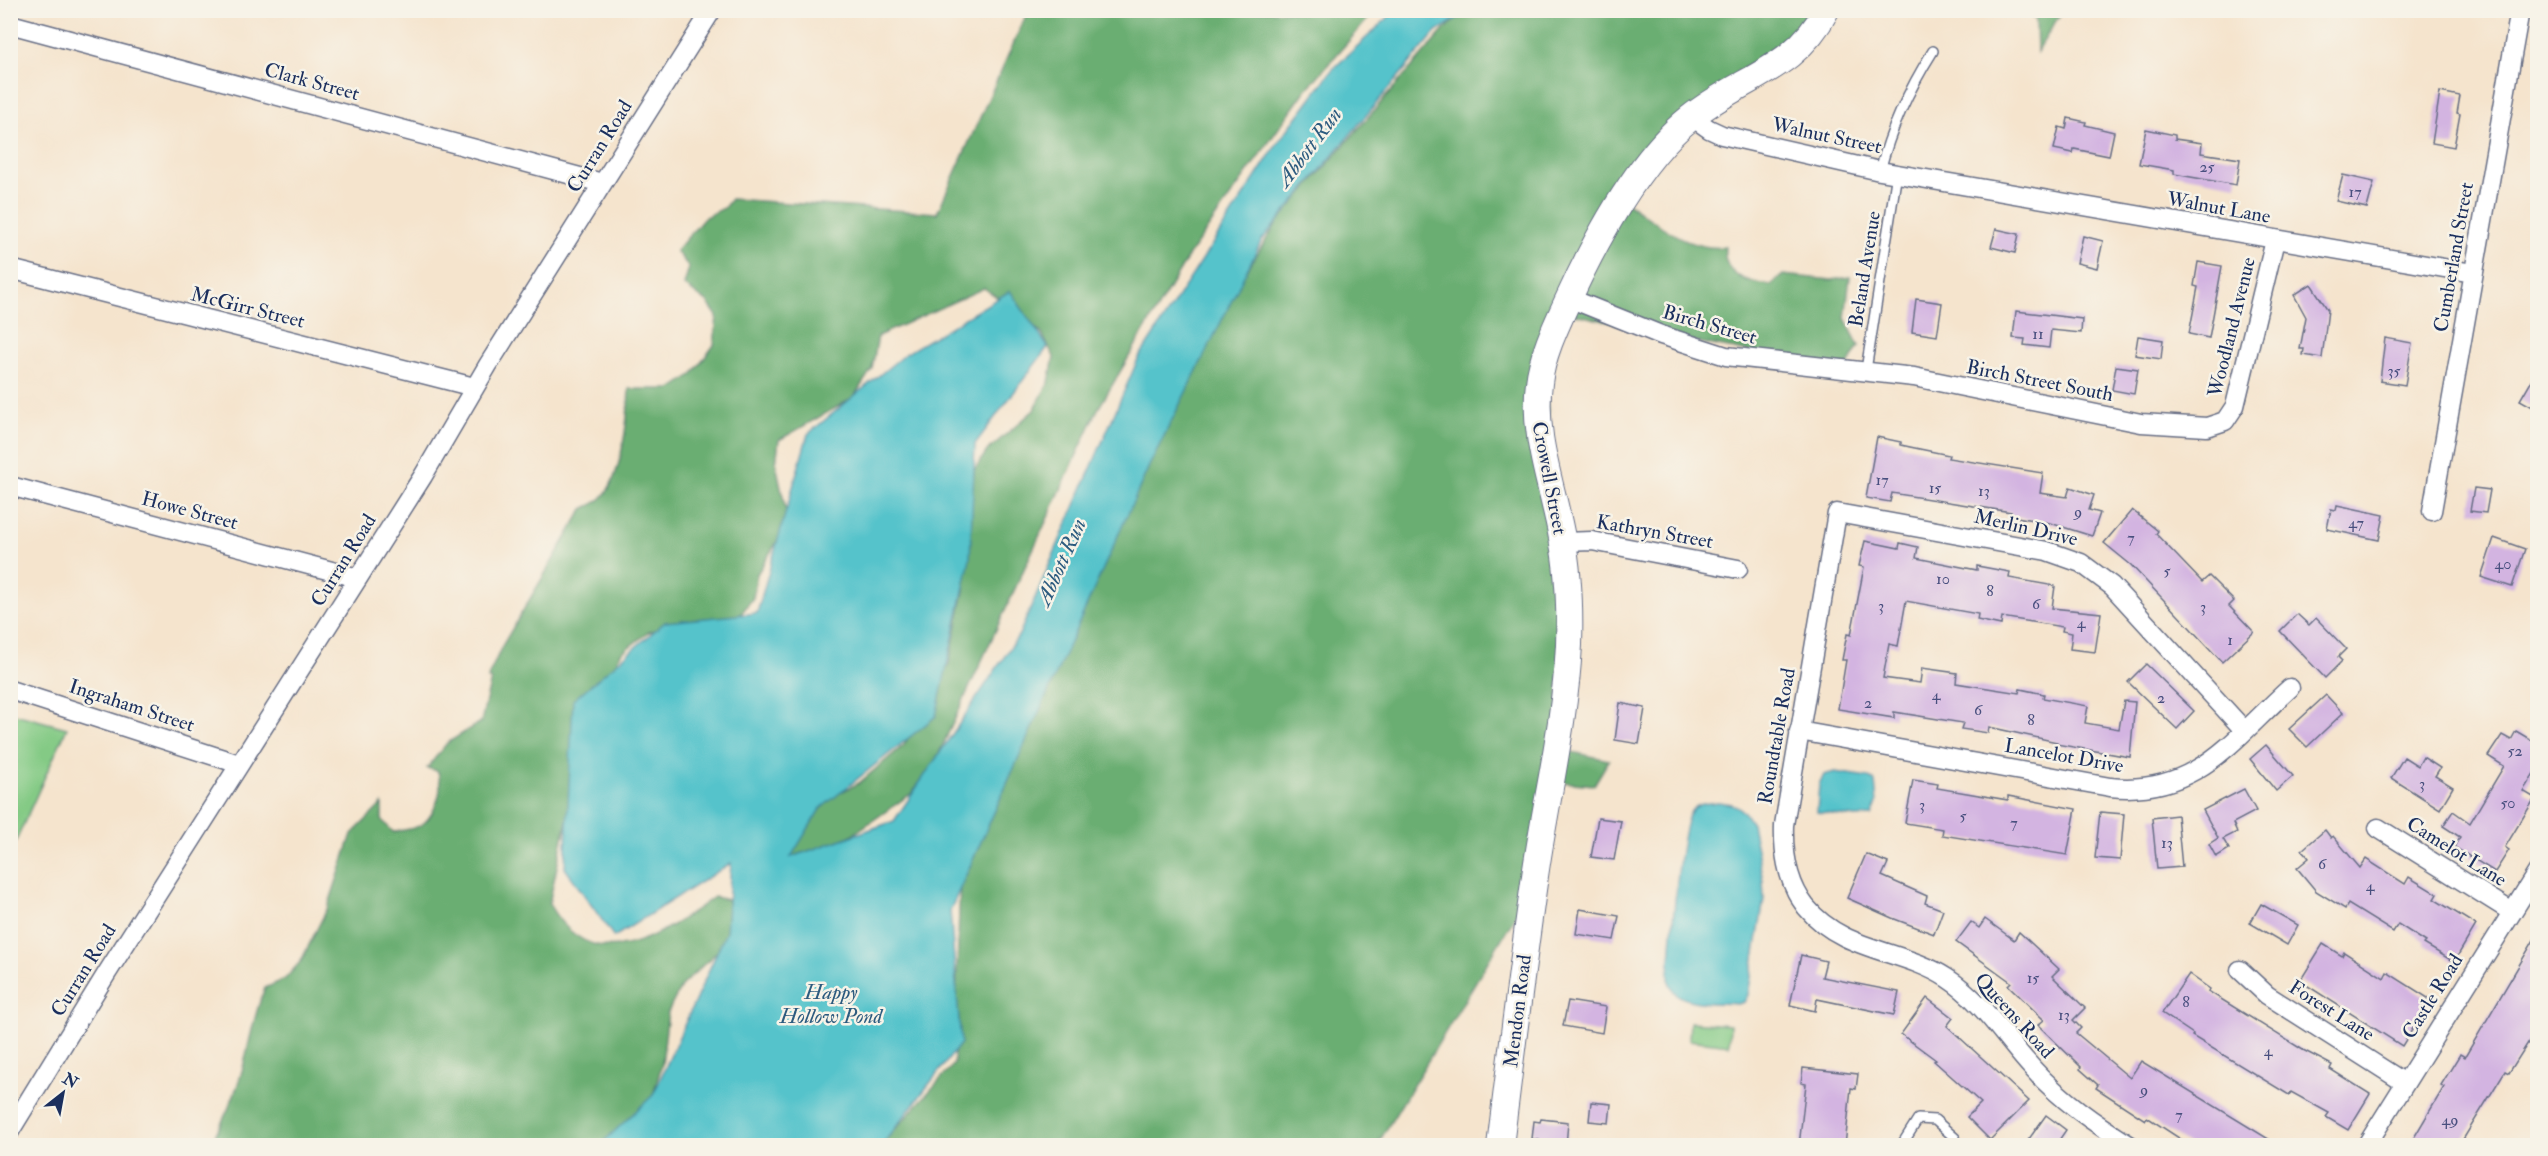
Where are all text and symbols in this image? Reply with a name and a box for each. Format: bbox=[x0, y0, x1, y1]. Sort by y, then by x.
street label: Clark Street bbox=[262, 57, 363, 106]
street label: Curran Road bbox=[561, 95, 638, 197]
water label: Abbott Run bbox=[1270, 102, 1348, 194]
street label: Walnut Street bbox=[1769, 111, 1884, 159]
house number: 25 bbox=[2199, 157, 2215, 177]
street label: Cumberland Street bbox=[2428, 180, 2479, 334]
house number: 17 bbox=[2348, 182, 2362, 202]
street label: Walnut Lane bbox=[2164, 186, 2273, 229]
street label: Beland Avenue bbox=[1843, 209, 1886, 329]
street label: Woodland Avenue bbox=[2202, 255, 2261, 401]
street label: McGirr Street bbox=[188, 281, 308, 334]
street label: Birch Street bbox=[1660, 299, 1760, 350]
house number: 11 bbox=[2032, 324, 2044, 344]
street label: Birch Street South bbox=[1964, 354, 2116, 407]
house number: 35 bbox=[2387, 361, 2401, 381]
street label: Crowell Street bbox=[1526, 419, 1573, 537]
house number: 17 bbox=[1875, 470, 1889, 490]
house number: 15 bbox=[1929, 478, 1941, 498]
house number: 13 bbox=[1978, 481, 1990, 501]
street label: Howe Street bbox=[139, 486, 241, 535]
house number: 9 bbox=[2073, 502, 2082, 522]
street label: Merlin Drive bbox=[1972, 503, 2080, 552]
street label: Curran Road bbox=[305, 509, 382, 611]
street label: Kathryn Street bbox=[1595, 509, 1716, 554]
house number: 47 bbox=[2348, 513, 2364, 533]
water label: Abbott Run bbox=[1030, 514, 1093, 612]
house number: 7 bbox=[2127, 528, 2135, 548]
house number: 40 bbox=[2495, 554, 2511, 574]
house number: 5 bbox=[2163, 561, 2171, 581]
house number: 10 bbox=[1936, 569, 1950, 589]
house number: 8 bbox=[1986, 581, 1994, 601]
house number: 6 bbox=[2032, 594, 2041, 614]
house number: 3 bbox=[1878, 596, 1884, 616]
house number: 3 bbox=[2200, 597, 2206, 617]
house number: 4 bbox=[2077, 613, 2087, 633]
house number: 1 bbox=[2227, 630, 2233, 650]
street label: Roundtable Road bbox=[1752, 666, 1801, 806]
street label: Ingraham Street bbox=[66, 673, 198, 738]
house number: 4 bbox=[1932, 685, 1942, 705]
house number: 2 bbox=[2157, 688, 2165, 708]
house number: 2 bbox=[1864, 693, 1872, 713]
house number: 6 bbox=[1974, 700, 1983, 720]
house number: 8 bbox=[2027, 710, 2035, 730]
street label: Lancelot Drive bbox=[2002, 733, 2125, 778]
house number: 52 bbox=[2507, 741, 2523, 761]
house number: 3 bbox=[2419, 774, 2425, 794]
house number: 50 bbox=[2500, 793, 2516, 813]
house number: 3 bbox=[1919, 795, 1925, 815]
house number: 5 bbox=[1959, 806, 1967, 826]
street label: Camelot Lane bbox=[2402, 811, 2511, 892]
house number: 7 bbox=[2010, 813, 2018, 833]
house number: 13 bbox=[2161, 833, 2173, 853]
house number: 6 bbox=[2318, 854, 2327, 874]
house number: 4 bbox=[2366, 876, 2376, 896]
street label: Curran Road bbox=[45, 919, 122, 1021]
street label: Castle Road bbox=[2397, 949, 2468, 1043]
street label: Mendon Road bbox=[1498, 953, 1537, 1069]
street label: Queens Road bbox=[1969, 967, 2060, 1064]
house number: 15 bbox=[2027, 968, 2039, 988]
street label: Forest Lane bbox=[2284, 974, 2379, 1047]
water label: Happy Hollow Pond bbox=[779, 979, 884, 1030]
house number: 8 bbox=[2182, 992, 2190, 1012]
house number: 13 bbox=[2058, 1005, 2070, 1025]
house number: 4 bbox=[2264, 1041, 2274, 1061]
north arrow bbox=[33, 1063, 93, 1123]
text: N bbox=[58, 1068, 82, 1094]
house number: 9 bbox=[2139, 1080, 2148, 1100]
house number: 7 bbox=[2175, 1105, 2183, 1125]
house number: 49 bbox=[2442, 1110, 2458, 1130]

